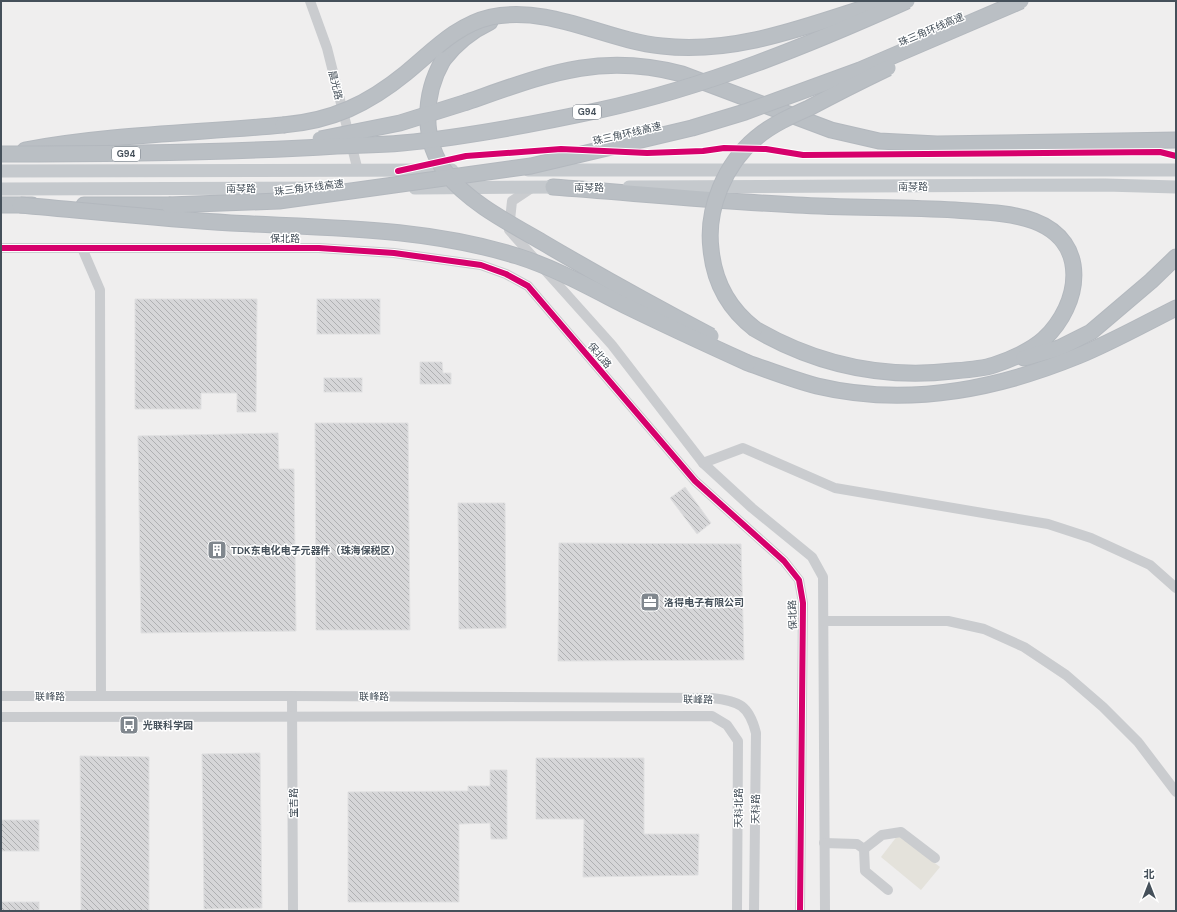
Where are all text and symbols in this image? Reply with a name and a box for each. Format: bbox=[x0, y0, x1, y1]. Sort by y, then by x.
street label: 珠三角环线高速 bbox=[896, 10, 966, 49]
street label: 晨光路 bbox=[326, 69, 345, 101]
road number: G94 bbox=[573, 105, 601, 119]
street label: 珠三角环线高速 bbox=[592, 119, 663, 148]
road number: G94 bbox=[112, 147, 140, 161]
street label: 珠三角环线高速 bbox=[274, 177, 345, 198]
street label: 南琴路 bbox=[898, 180, 928, 193]
street label: 南琴路 bbox=[574, 181, 604, 194]
street label: 南琴路 bbox=[226, 182, 256, 195]
street label: 保北路 bbox=[270, 232, 300, 245]
street label: 保北路 bbox=[585, 340, 614, 371]
building icon: TDK东电化电子元器件（珠海保税区） bbox=[206, 539, 228, 561]
place label: TDK东电化电子元器件（珠海保税区） bbox=[231, 544, 401, 557]
office icon: 洛得电子有限公司 bbox=[639, 591, 661, 613]
place label: 洛得电子有限公司 bbox=[664, 596, 744, 609]
street label: 保北路 bbox=[785, 600, 800, 630]
street label: 联峰路 bbox=[35, 690, 65, 703]
street label: 联峰路 bbox=[359, 690, 389, 703]
street label: 联峰路 bbox=[683, 693, 713, 706]
bus stop icon: 光联科学园 bbox=[118, 714, 140, 736]
place label: 光联科学园 bbox=[143, 719, 193, 732]
street label: 宝吉路 bbox=[287, 788, 300, 818]
street label: 天科北路 bbox=[732, 788, 745, 828]
street label: 天科路 bbox=[749, 794, 762, 824]
north arrow bbox=[1129, 864, 1169, 904]
text: 北 bbox=[1144, 867, 1155, 881]

